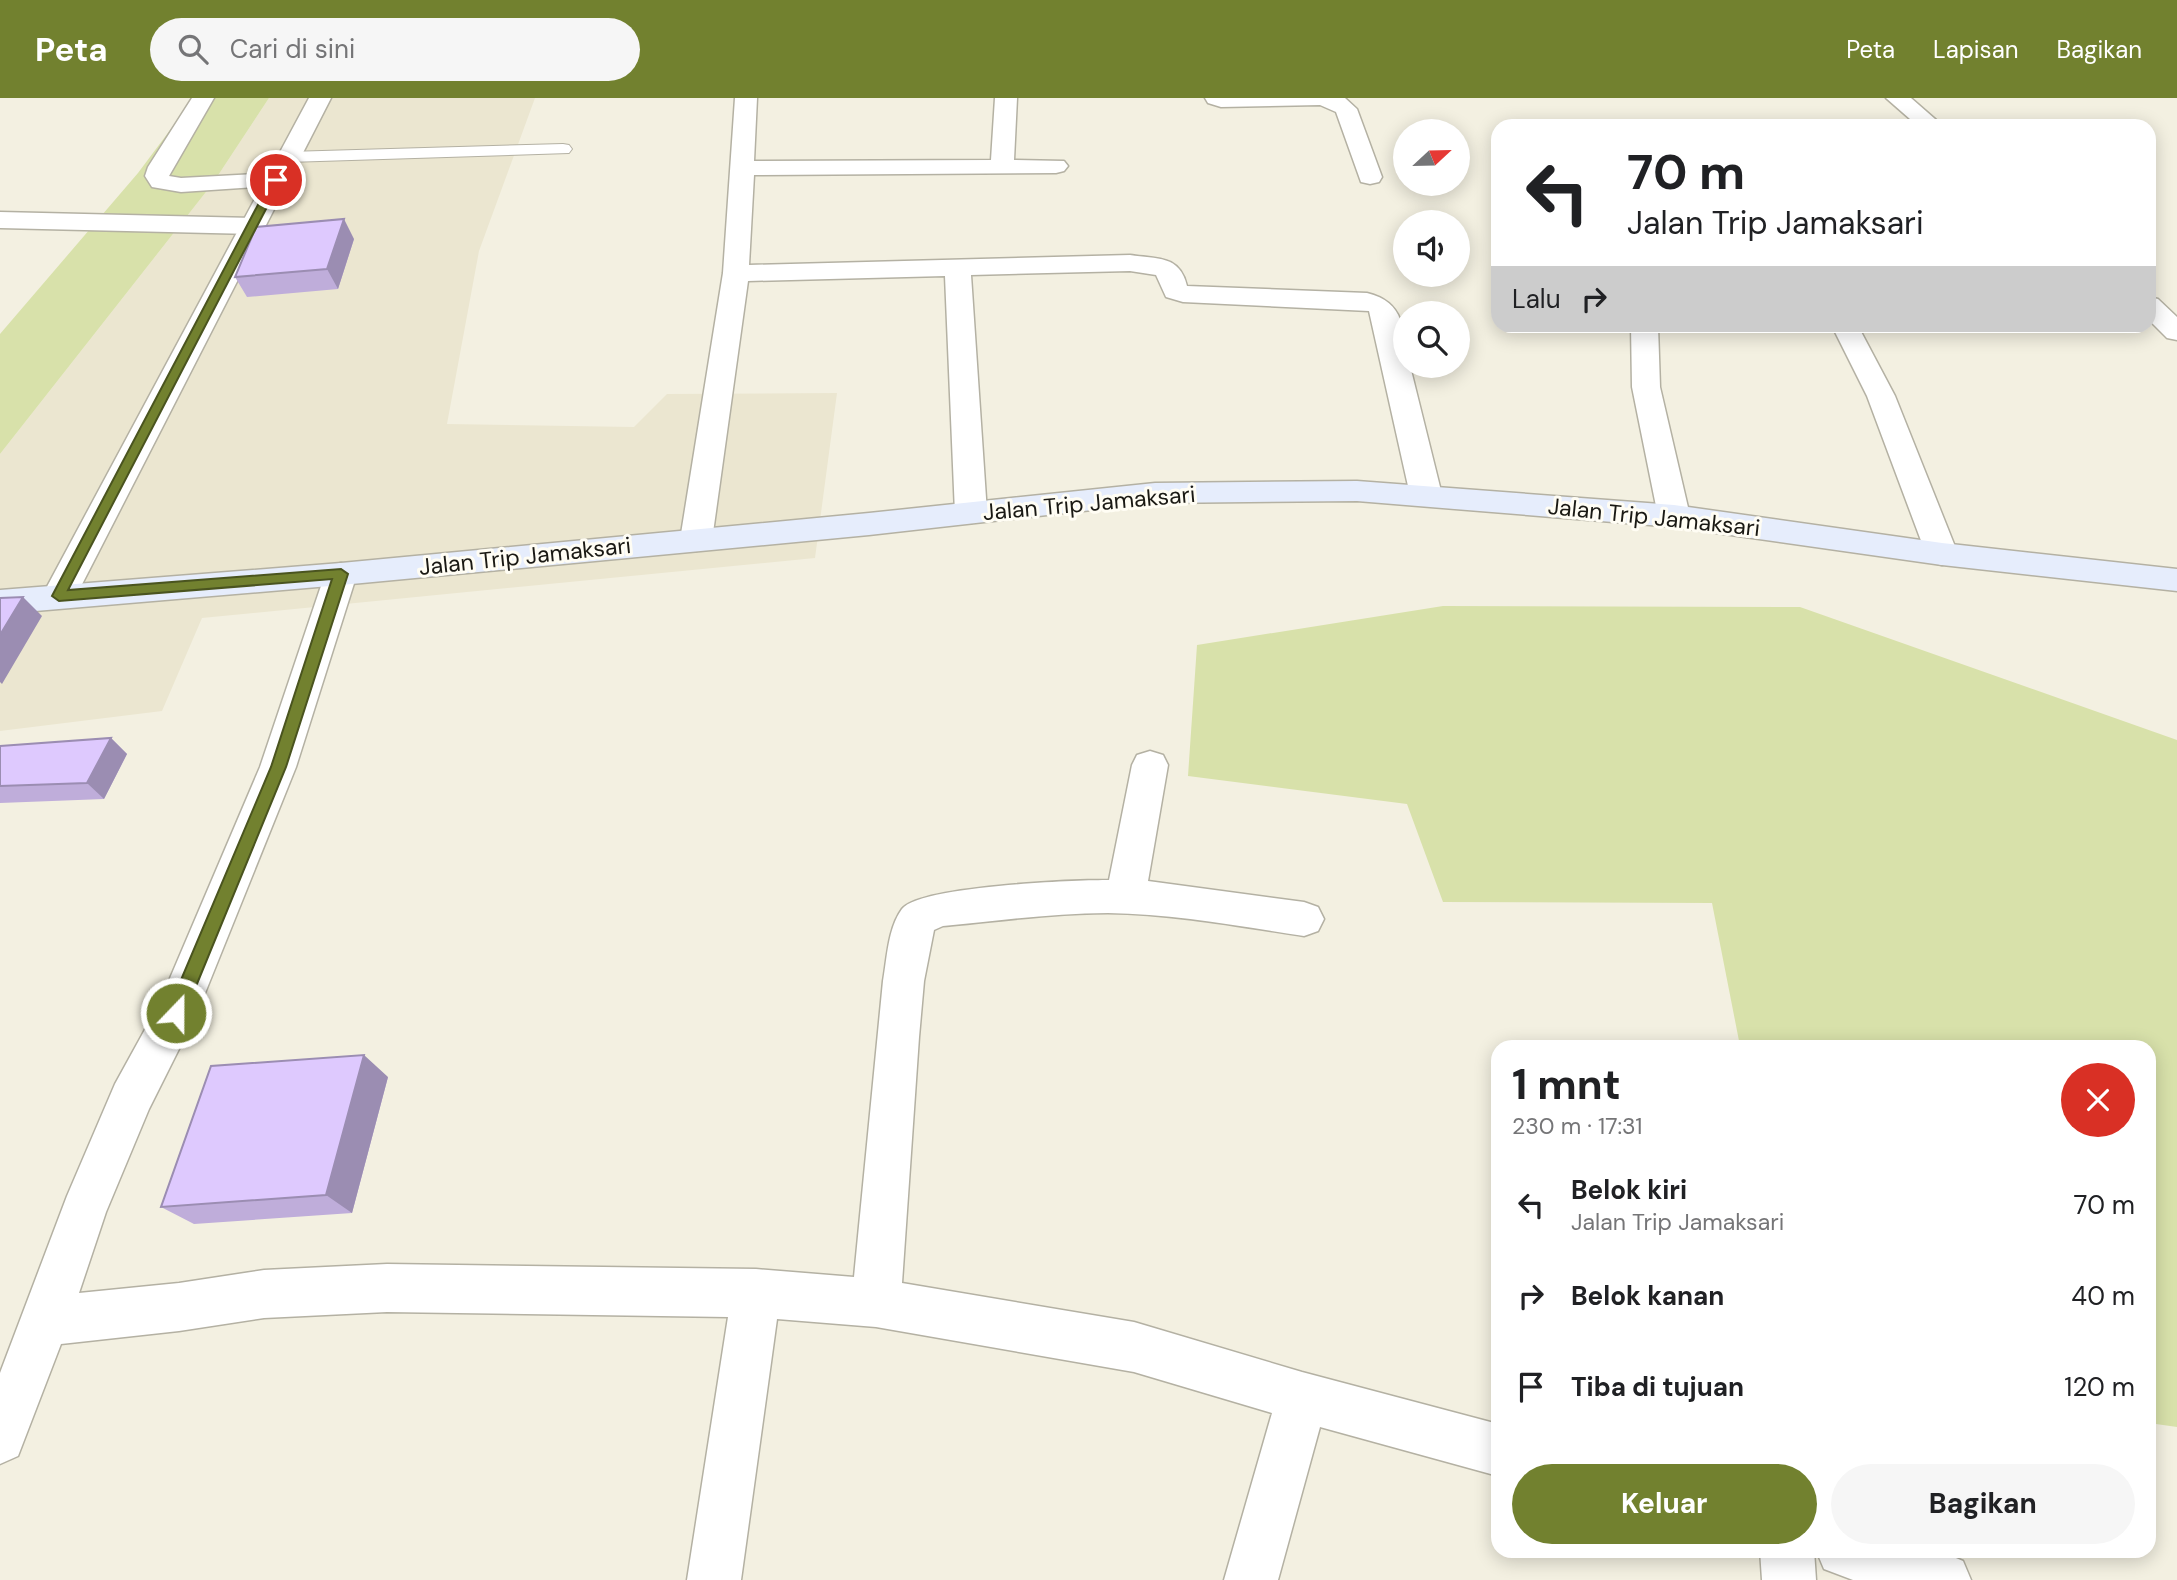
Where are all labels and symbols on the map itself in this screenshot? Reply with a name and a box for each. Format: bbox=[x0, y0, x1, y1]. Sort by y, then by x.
north arrow bbox=[1393, 119, 1470, 196]
pin bbox=[246, 150, 306, 210]
street label: Jalan Trip Jamaksari bbox=[982, 479, 1196, 527]
street label: Jalan Trip Jamaksari bbox=[1546, 491, 1762, 543]
street label: Jalan Trip Jamaksari bbox=[417, 530, 633, 582]
position arrow bbox=[139, 976, 213, 1050]

